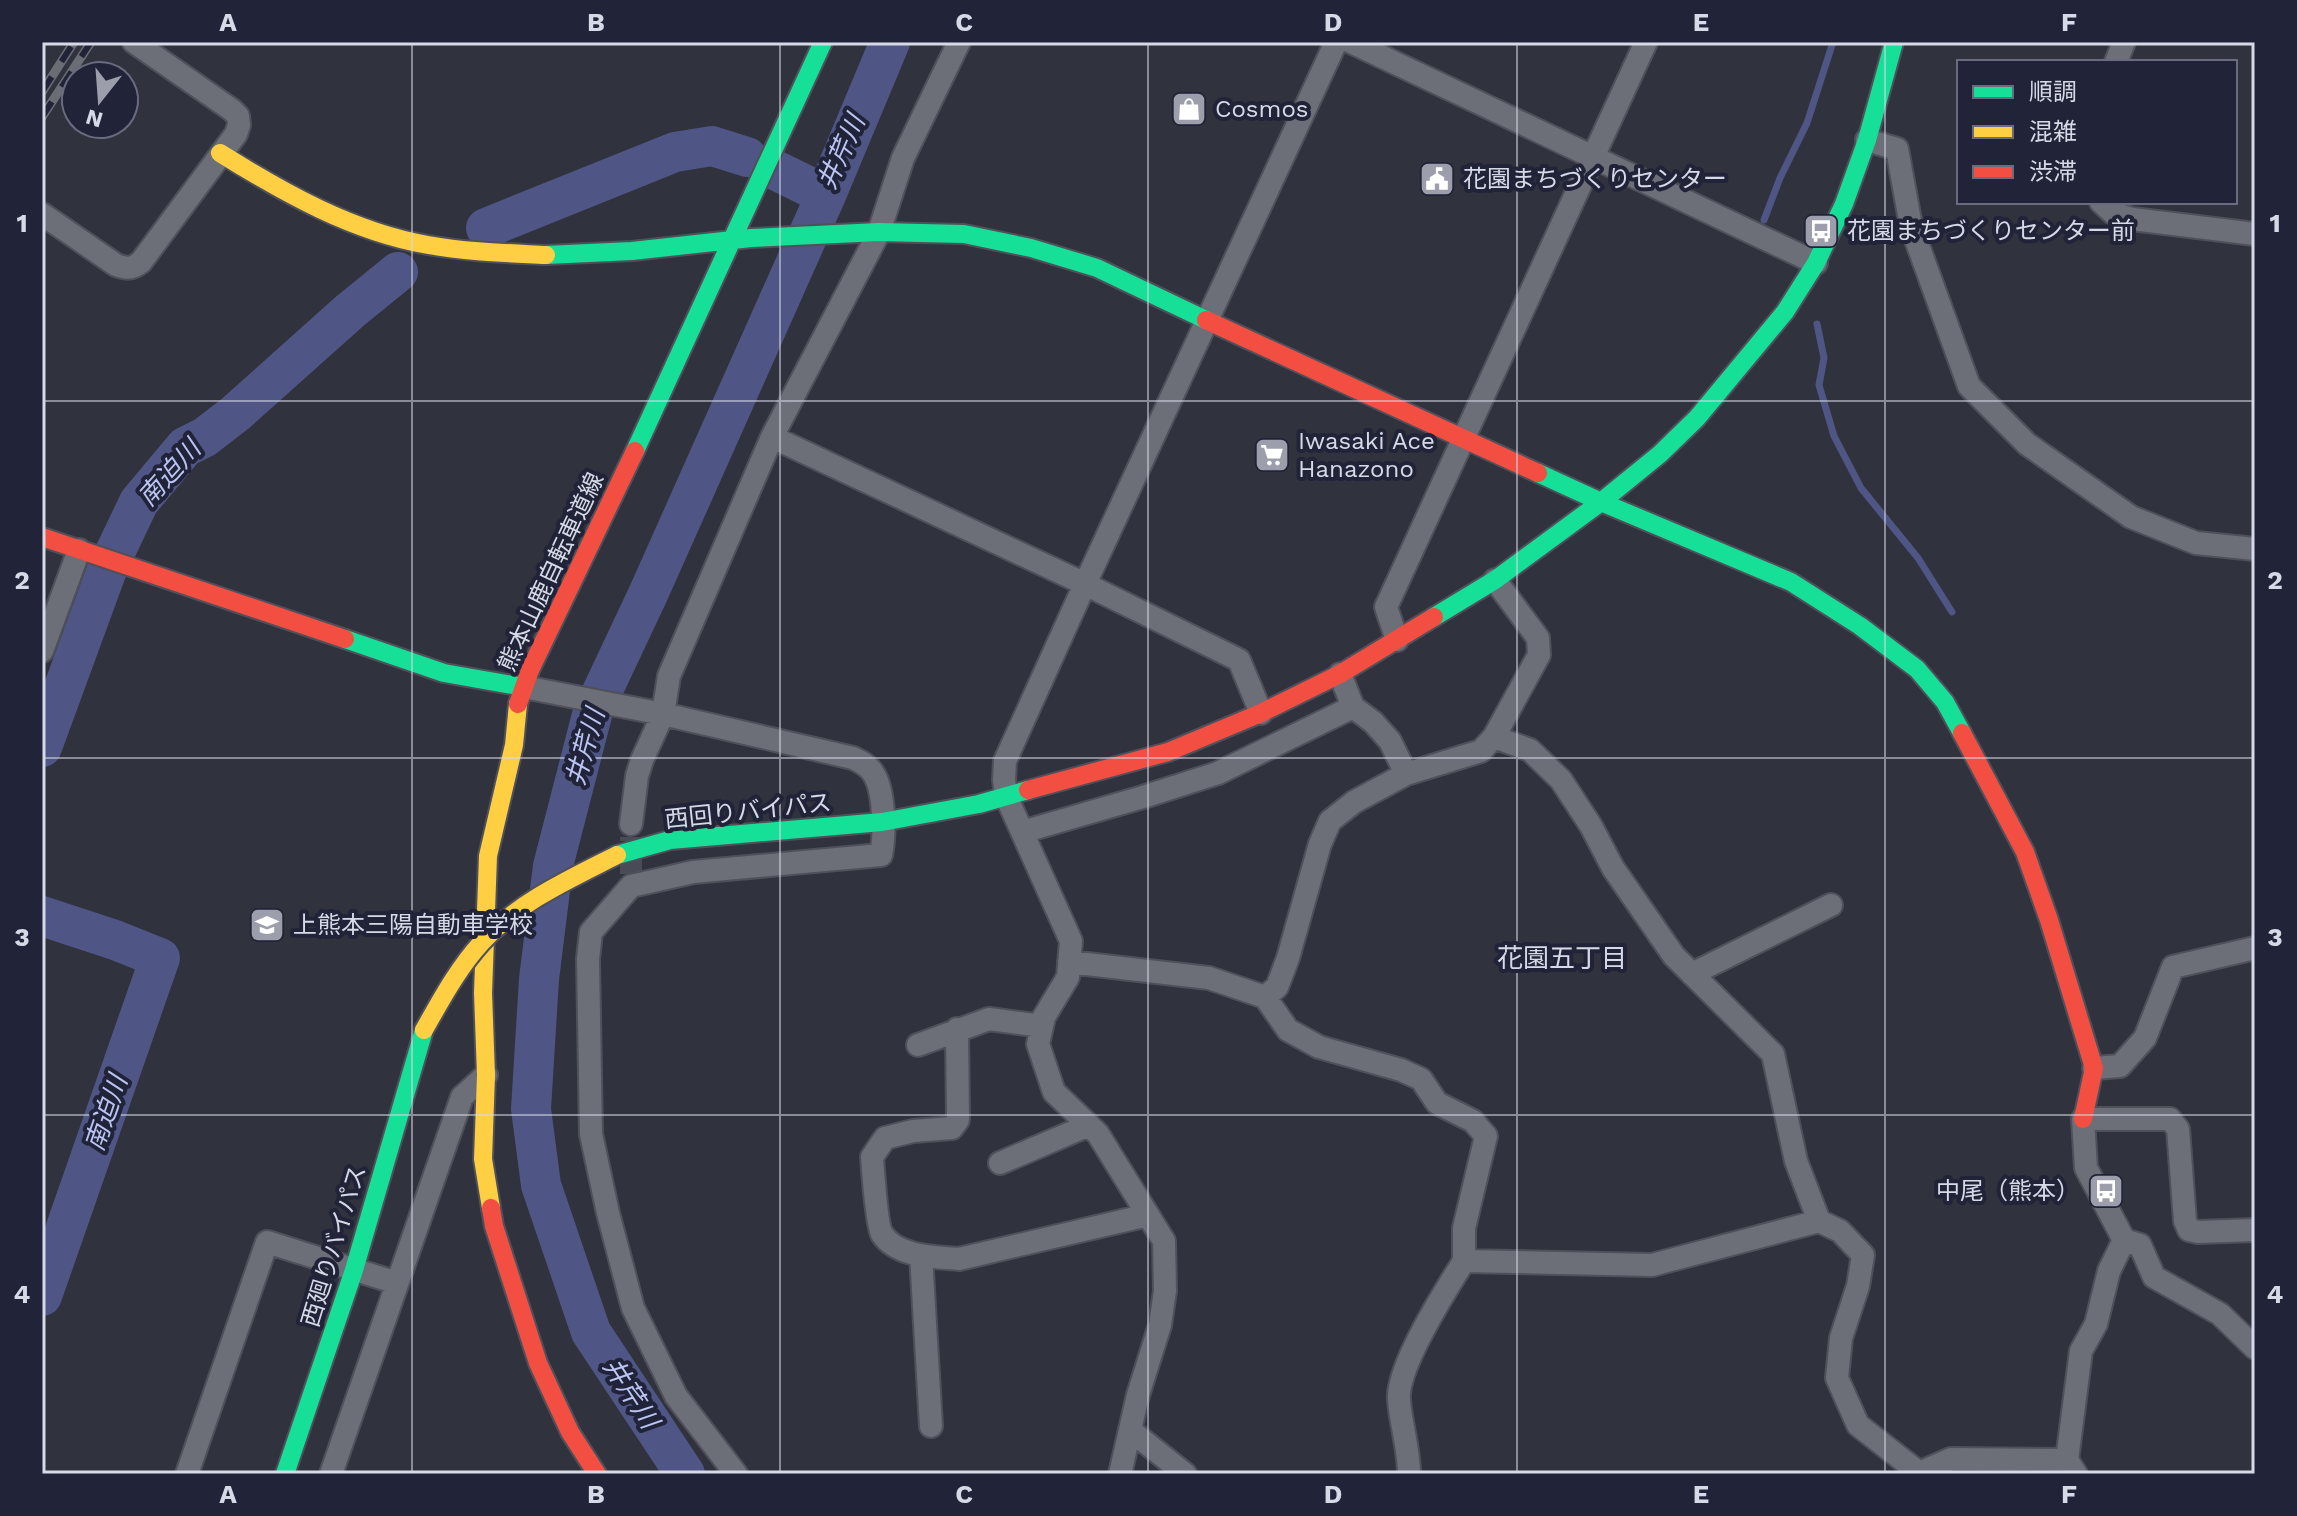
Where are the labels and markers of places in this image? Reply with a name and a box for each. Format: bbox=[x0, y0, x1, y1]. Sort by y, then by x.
shop icon: Cosmos bbox=[1170, 90, 1208, 128]
place label: Cosmos bbox=[1215, 95, 1308, 123]
public building icon: 花園まちづくりセンター bbox=[1418, 160, 1456, 198]
place label: 花園まちづくりセンター bbox=[1463, 165, 1727, 193]
bus stop icon: 花園まちづくりセンター前 bbox=[1802, 212, 1840, 250]
place label: 花園まちづくりセンター前 bbox=[1847, 217, 2135, 245]
place label: Iwasaki Ace Hanazono bbox=[1298, 427, 1435, 483]
supermarket icon: Iwasaki Ace Hanazono bbox=[1253, 436, 1291, 474]
school or university icon: 上熊本三陽自動車学校 bbox=[248, 906, 286, 944]
place label: 上熊本三陽自動車学校 bbox=[293, 911, 533, 939]
bus stop icon: 中尾（熊本） bbox=[2087, 1172, 2125, 1210]
place label: 中尾（熊本） bbox=[1936, 1177, 2080, 1205]

